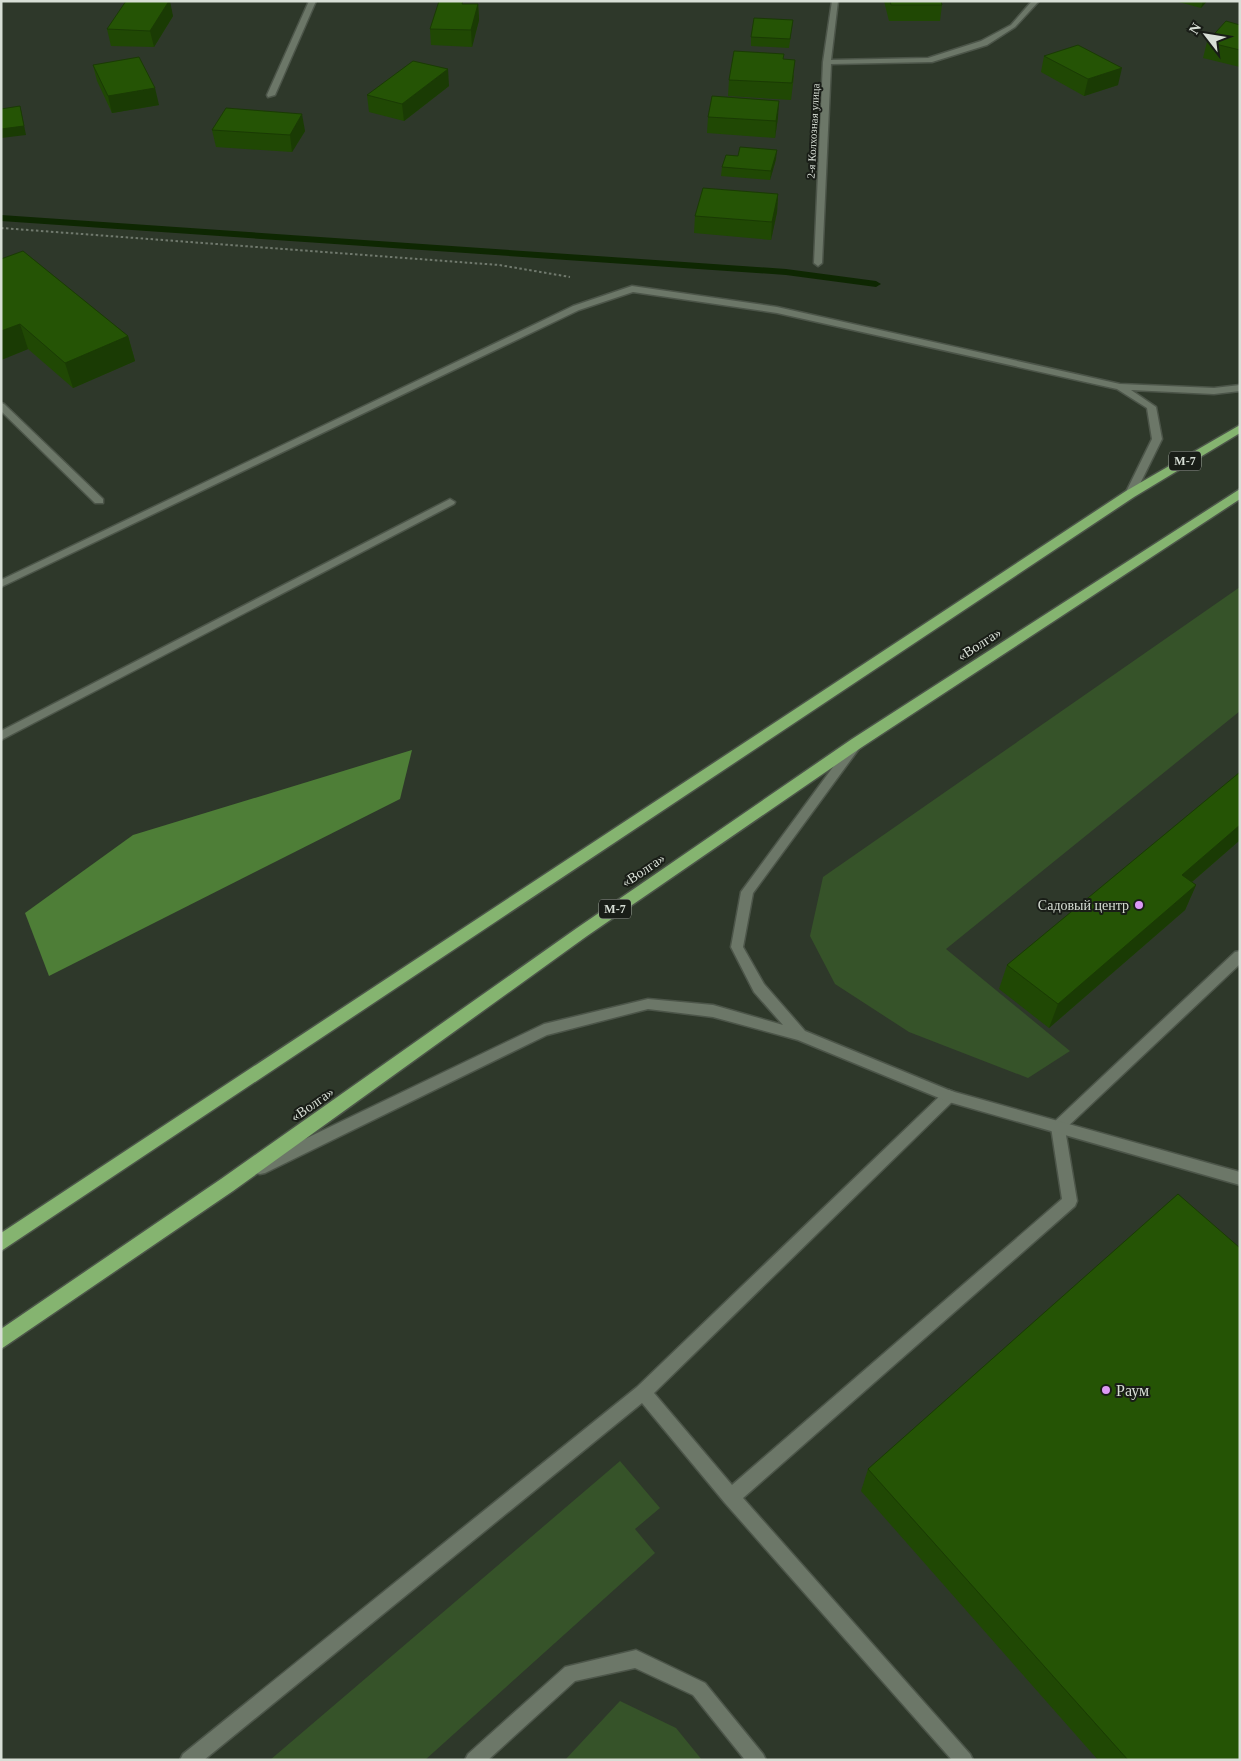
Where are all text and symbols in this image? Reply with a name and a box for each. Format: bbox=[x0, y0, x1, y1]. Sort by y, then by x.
north arrow bbox=[1181, 10, 1231, 60]
text: N bbox=[1186, 20, 1204, 37]
street label: 2-я Колхозная улица bbox=[805, 83, 821, 179]
road number: М-7 bbox=[1169, 452, 1201, 471]
street label: «Волга» bbox=[955, 625, 1004, 664]
street label: «Волга» bbox=[619, 850, 668, 890]
place label: Садовый центр bbox=[1038, 898, 1129, 913]
marker: Садовый центр bbox=[1133, 899, 1145, 911]
road number: М-7 bbox=[599, 900, 631, 919]
street label: «Волга» bbox=[288, 1084, 337, 1125]
place label: Раум bbox=[1116, 1382, 1149, 1400]
marker: Раум bbox=[1100, 1384, 1112, 1396]

